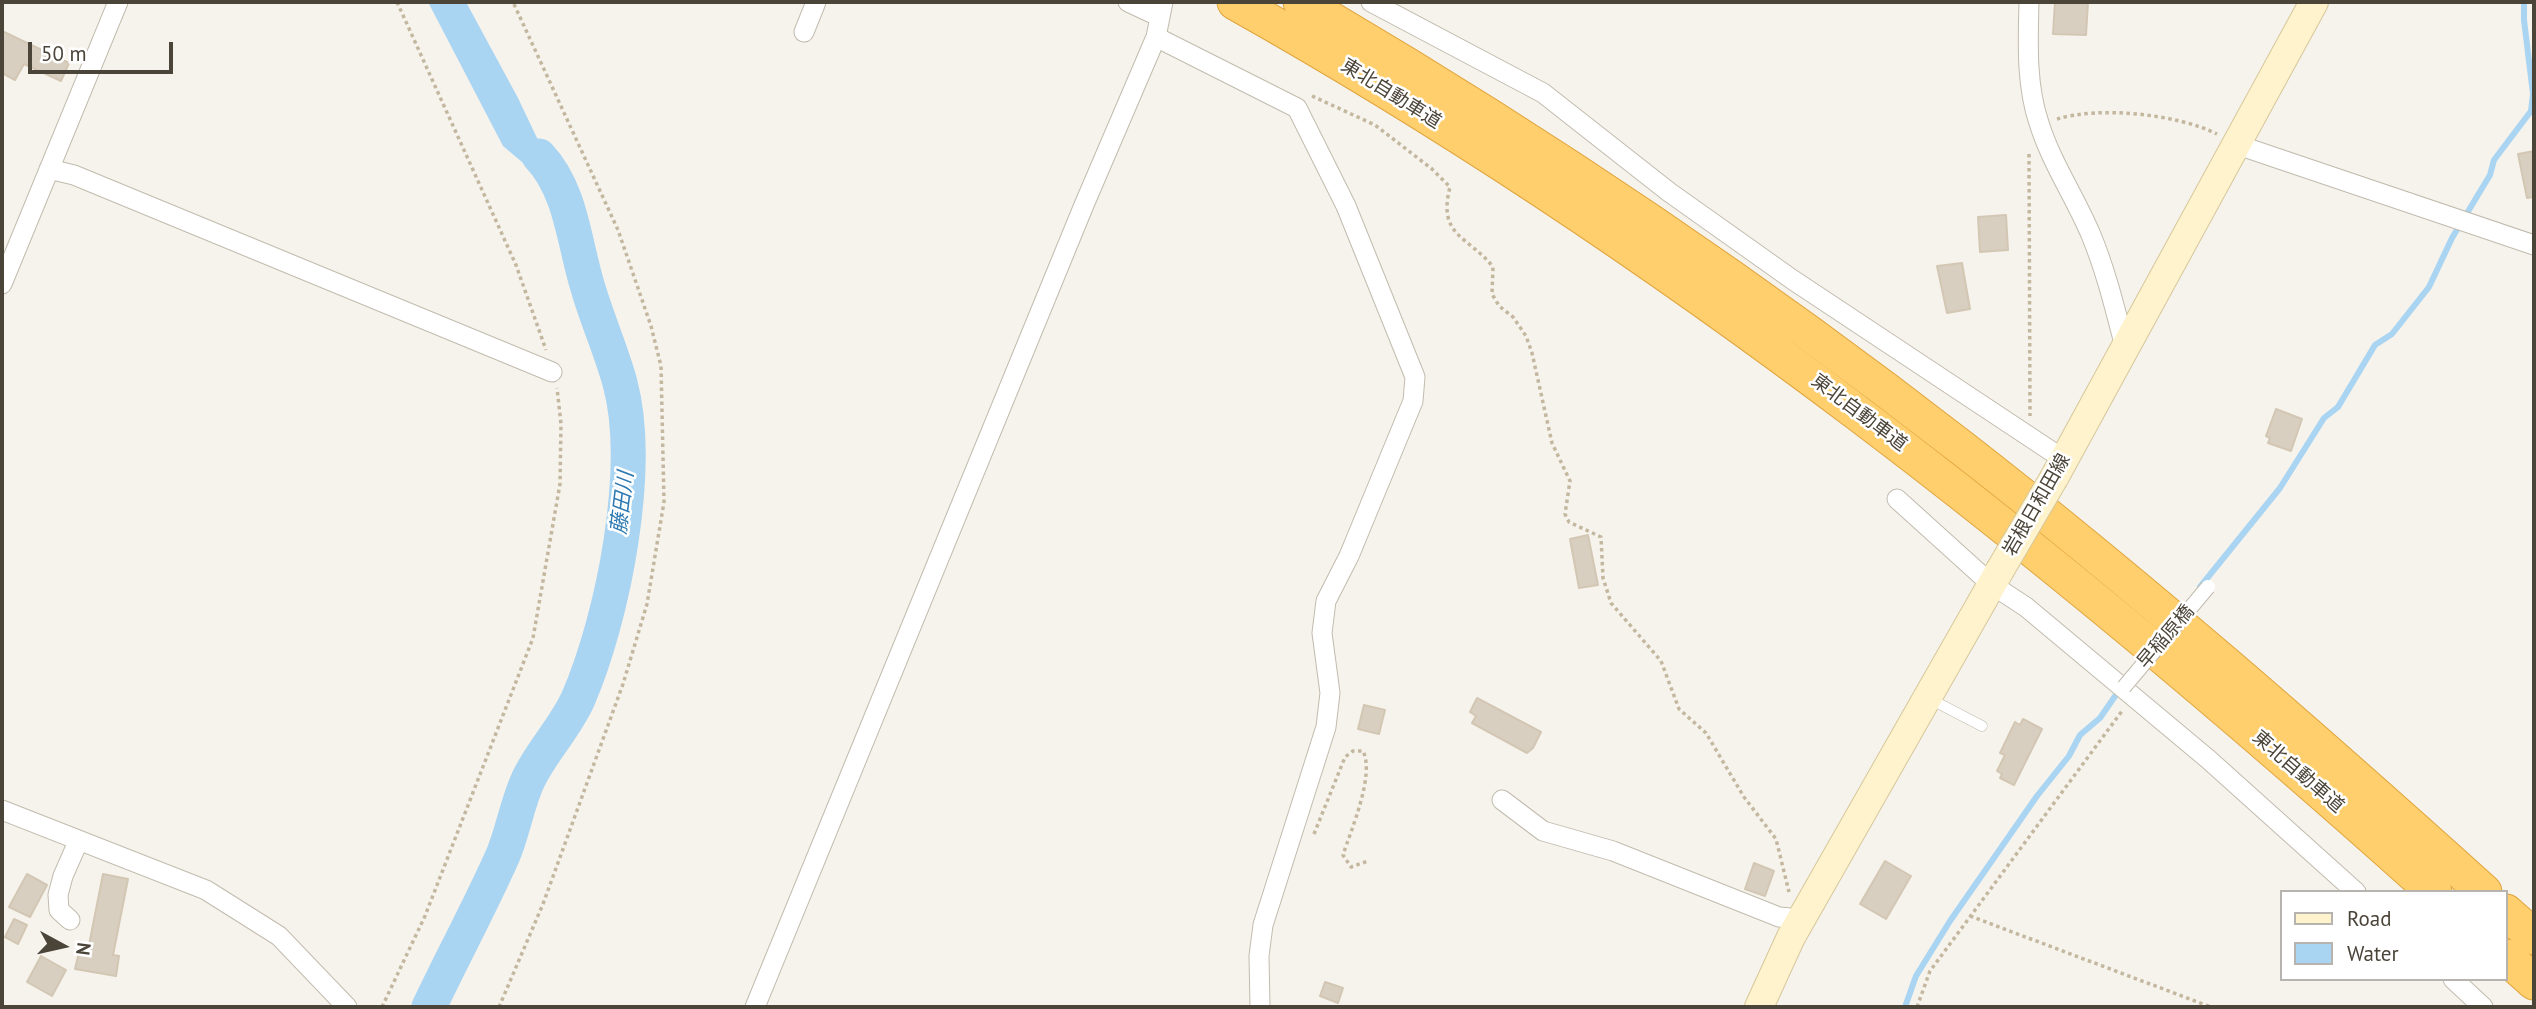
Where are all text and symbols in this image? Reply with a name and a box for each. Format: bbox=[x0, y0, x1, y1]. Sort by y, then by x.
scale bar bbox=[32, 28, 177, 72]
text: 50 m bbox=[41, 40, 87, 67]
street label: 東北自動車道 bbox=[1337, 54, 1445, 134]
street label: 東北自動車道 bbox=[1807, 370, 1911, 456]
street label: 岩根日和田線 bbox=[1999, 450, 2075, 560]
water label: 藤田川 bbox=[607, 470, 639, 536]
street label: 早稲原橋 bbox=[2133, 601, 2199, 673]
street label: 東北自動車道 bbox=[2248, 726, 2348, 818]
legend bbox=[2280, 890, 2508, 981]
text: Road bbox=[2347, 905, 2391, 932]
north arrow bbox=[28, 911, 98, 981]
text: Water bbox=[2347, 940, 2399, 967]
text: N bbox=[71, 941, 97, 957]

